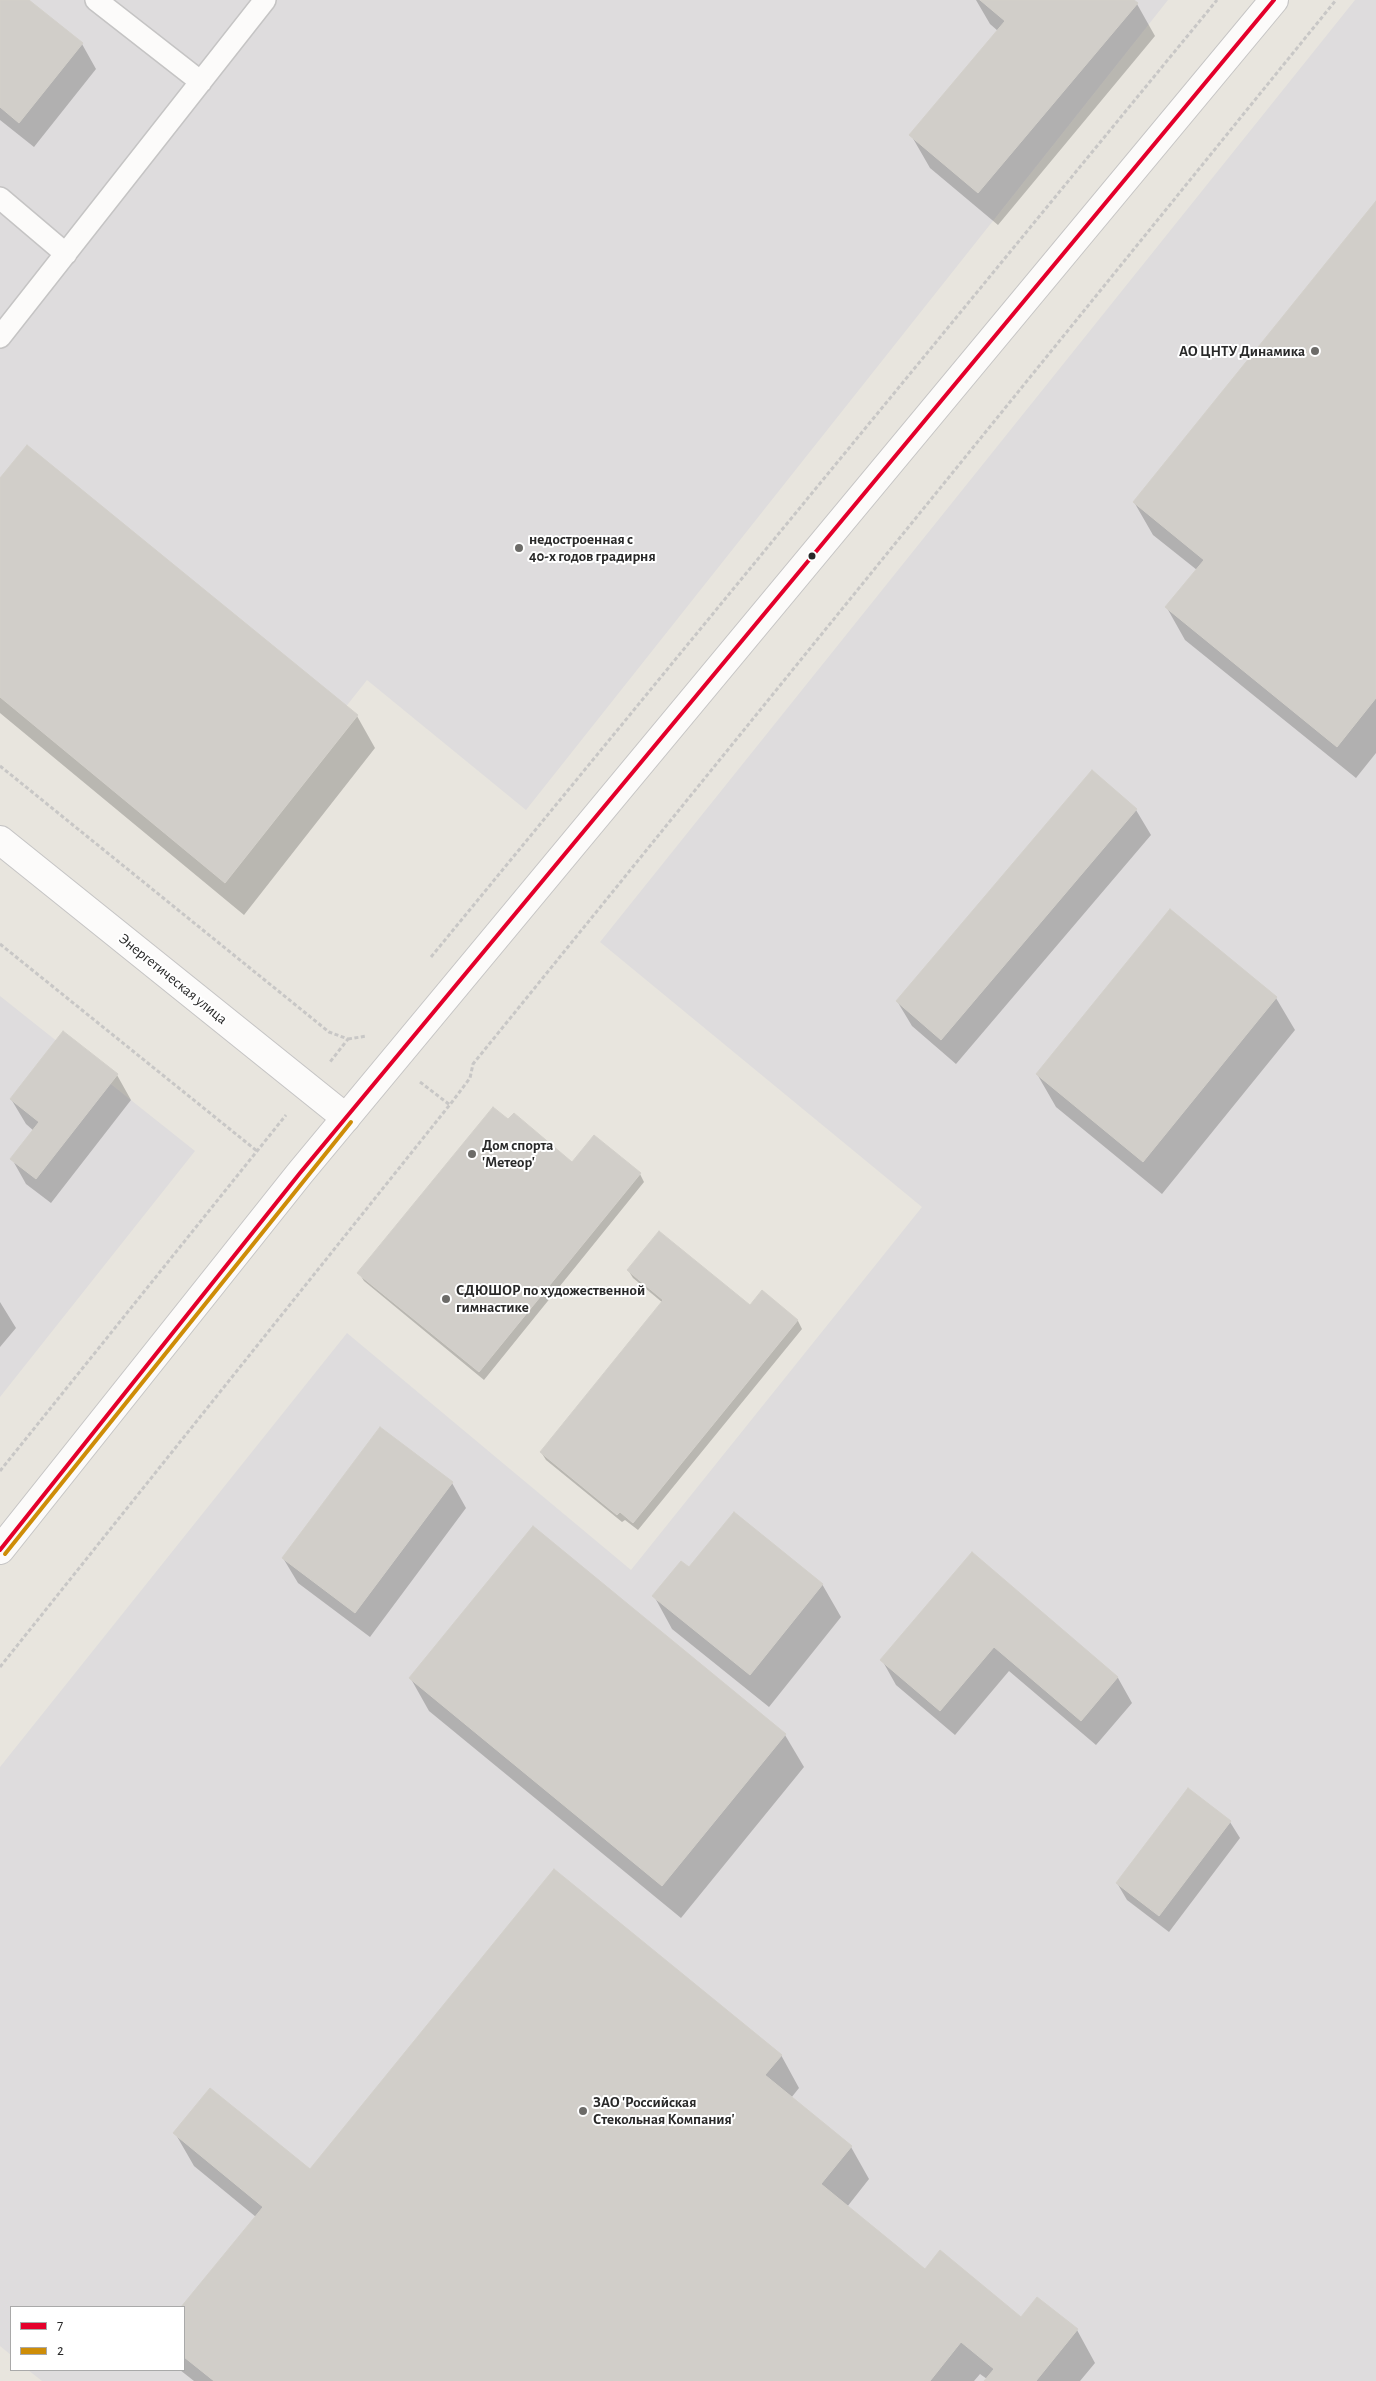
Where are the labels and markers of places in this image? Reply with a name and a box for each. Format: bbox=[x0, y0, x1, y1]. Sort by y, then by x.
place label: АО ЦНТУ Динамика bbox=[1179, 342, 1305, 360]
marker: АО ЦНТУ Динамика bbox=[1309, 345, 1321, 357]
place label: недостроенная с 40-х годов градирня bbox=[529, 530, 656, 565]
marker: недостроенная с 40-х годов градирня bbox=[513, 542, 525, 554]
unlabelled marker bbox=[807, 551, 817, 561]
place label: Дом спорта 'Метеор' bbox=[482, 1136, 553, 1171]
marker: Дом спорта 'Метеор' bbox=[466, 1148, 478, 1160]
place label: СДЮШОР по художественной гимнастике bbox=[456, 1281, 645, 1316]
marker: СДЮШОР по художественной гимнастике bbox=[440, 1293, 452, 1305]
place label: ЗАО 'Российская Стекольная Компания' bbox=[593, 2093, 735, 2128]
marker: ЗАО 'Российская Стекольная Компания' bbox=[577, 2105, 589, 2117]

